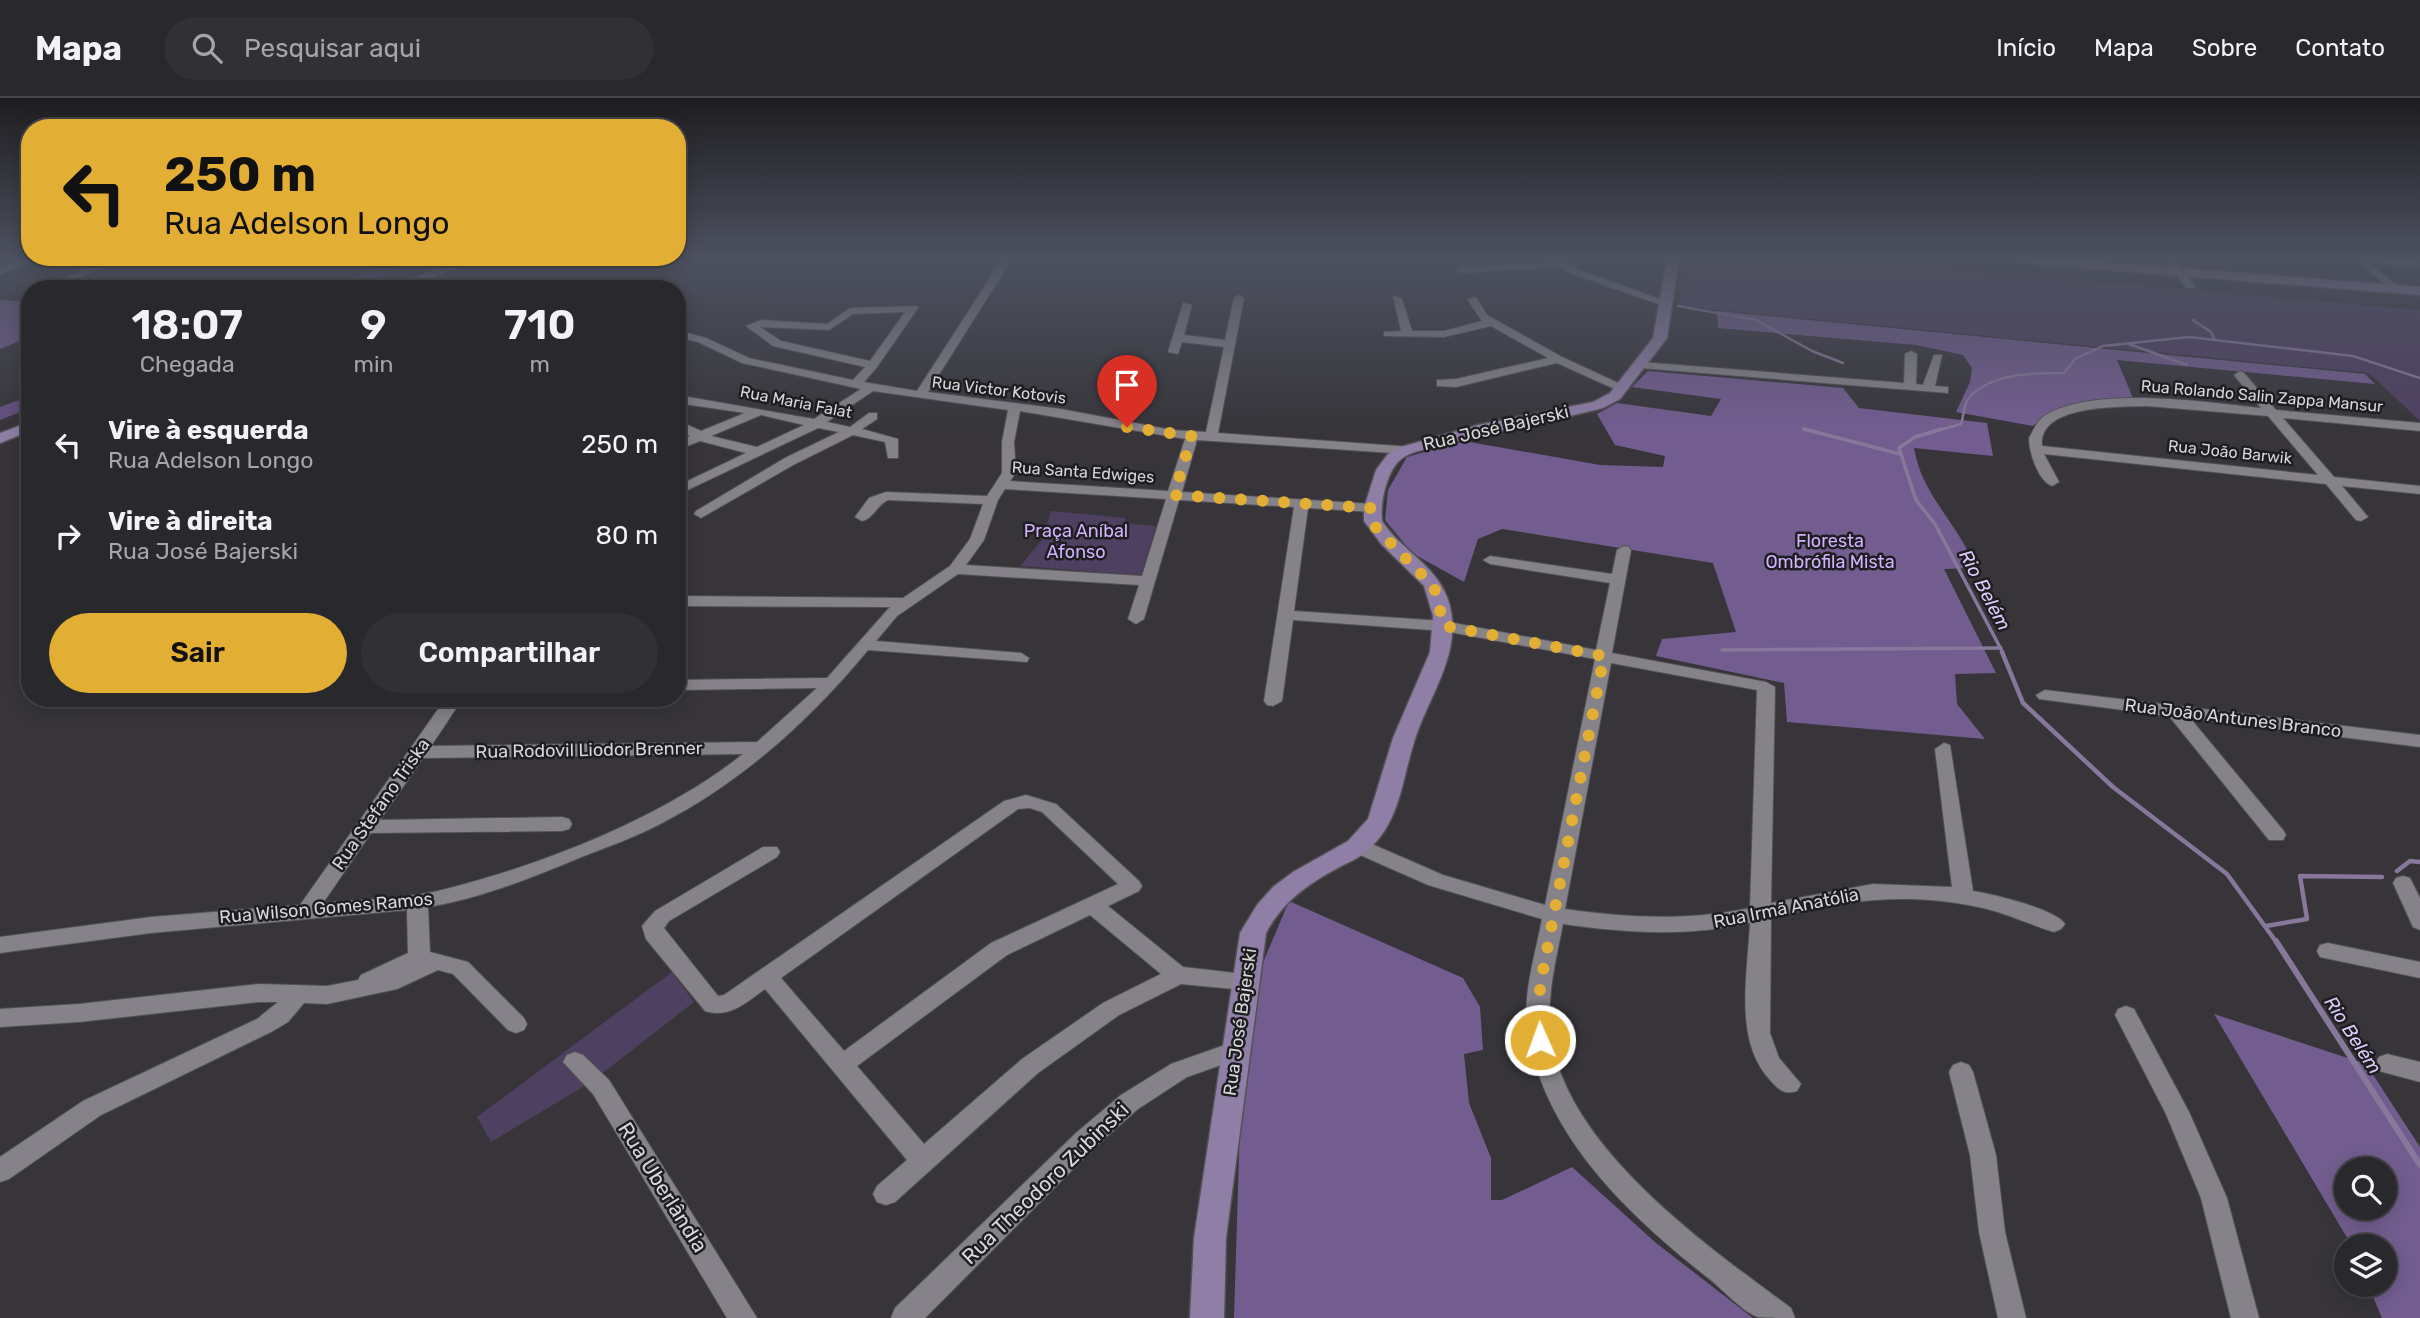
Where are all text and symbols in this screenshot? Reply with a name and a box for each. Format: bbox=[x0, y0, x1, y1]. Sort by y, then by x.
search box bbox=[164, 17, 654, 80]
text: Mapa bbox=[35, 29, 122, 68]
icon: search bbox=[188, 29, 226, 67]
text: Pesquisar aqui bbox=[244, 33, 421, 64]
text: Início bbox=[1996, 34, 2056, 62]
text: Mapa bbox=[2094, 34, 2154, 62]
text: Sobre bbox=[2192, 34, 2257, 62]
text: Contato bbox=[2295, 34, 2385, 62]
text: 250 m bbox=[164, 145, 316, 203]
icon: left bbox=[49, 147, 140, 238]
text: Rua Adelson Longo bbox=[164, 204, 450, 242]
text: 18:07 bbox=[131, 300, 243, 350]
text: 9 bbox=[360, 300, 387, 350]
text: 710 bbox=[504, 300, 576, 350]
text: Chegada bbox=[140, 350, 235, 378]
text: min bbox=[353, 350, 393, 378]
text: m bbox=[529, 350, 550, 378]
pin bbox=[1097, 355, 1157, 427]
icon: arrive bbox=[1108, 366, 1146, 404]
street label: Rua Victor Kotovis bbox=[931, 372, 1067, 408]
street label: Rua Rolando Salin Zappa Mansur bbox=[2140, 376, 2384, 416]
street label: Rua Maria Falat bbox=[738, 382, 854, 422]
street label: Rua José Bajerski bbox=[1421, 401, 1571, 455]
text: Vire à esquerda bbox=[108, 415, 309, 446]
icon: left bbox=[49, 426, 87, 464]
text: 250 m bbox=[581, 429, 658, 460]
street label: Rua João Barwik bbox=[2167, 436, 2294, 468]
text: Rua Adelson Longo bbox=[108, 446, 313, 474]
street label: Rua Santa Edwiges bbox=[1011, 458, 1155, 486]
text: Vire à direita bbox=[108, 506, 273, 537]
icon: right bbox=[49, 517, 87, 555]
text: 80 m bbox=[595, 520, 658, 551]
park label: Praça Aníbal Afonso bbox=[1024, 520, 1128, 563]
park label: Floresta Ombrófila Mista bbox=[1765, 530, 1895, 573]
text: Rua José Bajerski bbox=[108, 537, 298, 565]
water label: Rio Belém bbox=[1954, 546, 2016, 634]
button: Sair bbox=[49, 613, 347, 693]
button: Compartilhar bbox=[361, 613, 658, 693]
street label: Rua João Antunes Branco bbox=[2123, 694, 2343, 742]
street label: Rua Stefano Triska bbox=[327, 734, 435, 874]
street label: Rua Rodovil Liodor Brenner bbox=[475, 737, 703, 763]
street label: Rua Irmã Anatólia bbox=[1712, 883, 1860, 933]
street label: Rua Wilson Gomes Ramos bbox=[218, 888, 434, 928]
street label: Rua José Bajerski bbox=[1219, 947, 1261, 1097]
water label: Rio Belém bbox=[2319, 992, 2387, 1078]
position arrow bbox=[1503, 1003, 1577, 1077]
street label: Rua Theodoro Zubinski bbox=[956, 1097, 1134, 1269]
street label: Rua Uberlândia bbox=[613, 1117, 713, 1257]
map controls bbox=[2334, 1157, 2397, 1297]
button: search bbox=[2334, 1157, 2397, 1220]
button: layers bbox=[2334, 1234, 2397, 1297]

